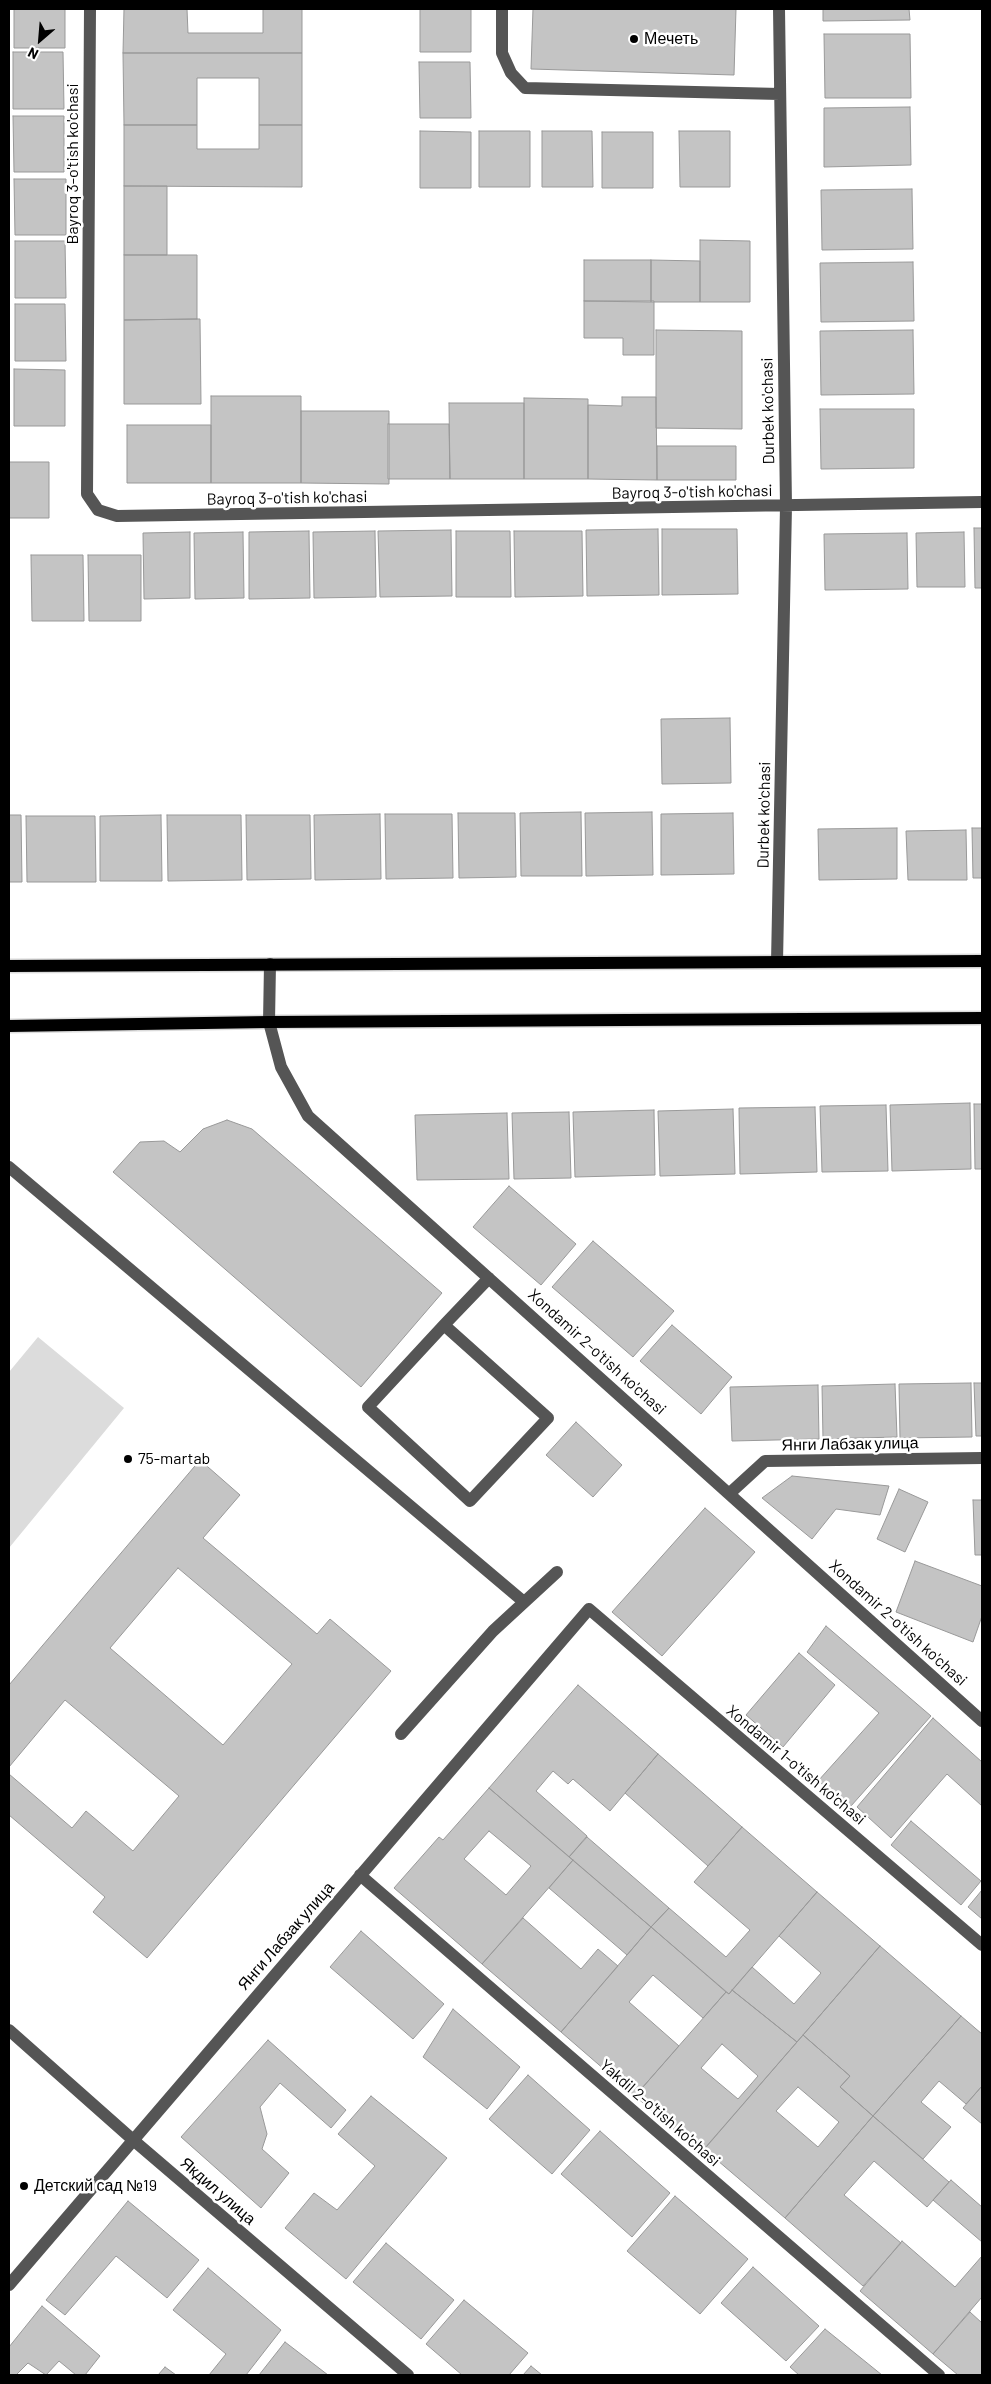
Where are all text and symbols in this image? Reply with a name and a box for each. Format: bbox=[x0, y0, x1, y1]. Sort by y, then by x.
north arrow bbox=[15, 15, 65, 65]
place label: Мечеть bbox=[644, 29, 698, 49]
marker: Мечеть bbox=[628, 33, 640, 45]
text: N bbox=[25, 44, 41, 63]
street label: Bayroq 3-o'tish ko'chasi bbox=[63, 84, 83, 244]
street label: Durbek ko'chasi bbox=[757, 357, 779, 465]
street label: Bayroq 3-o'tish ko'chasi bbox=[611, 481, 773, 503]
street label: Bayroq 3-o'tish ko'chasi bbox=[206, 487, 368, 509]
street label: Durbek ko'chasi bbox=[753, 761, 775, 869]
street label: Xondamir 2-o'tish ko'chasi bbox=[524, 1285, 670, 1419]
street label: Янги Лабзак улица bbox=[781, 1433, 919, 1455]
place label: 75-martab bbox=[138, 1449, 210, 1469]
marker: 75-martab bbox=[122, 1453, 134, 1465]
street label: Xondamir 2-o'tish ko'chasi bbox=[825, 1556, 971, 1690]
street label: Xondamir 1-o'tish ko'chasi bbox=[722, 1701, 870, 1829]
street label: Янги Лабзак улица bbox=[234, 1878, 338, 1994]
street label: Yakdil 2-o'tish ko'chasi bbox=[596, 2055, 724, 2171]
street label: Якдил улица bbox=[176, 2153, 260, 2229]
place label: Детский сад №19 bbox=[34, 2176, 157, 2196]
marker: Детский сад №19 bbox=[18, 2180, 30, 2192]

